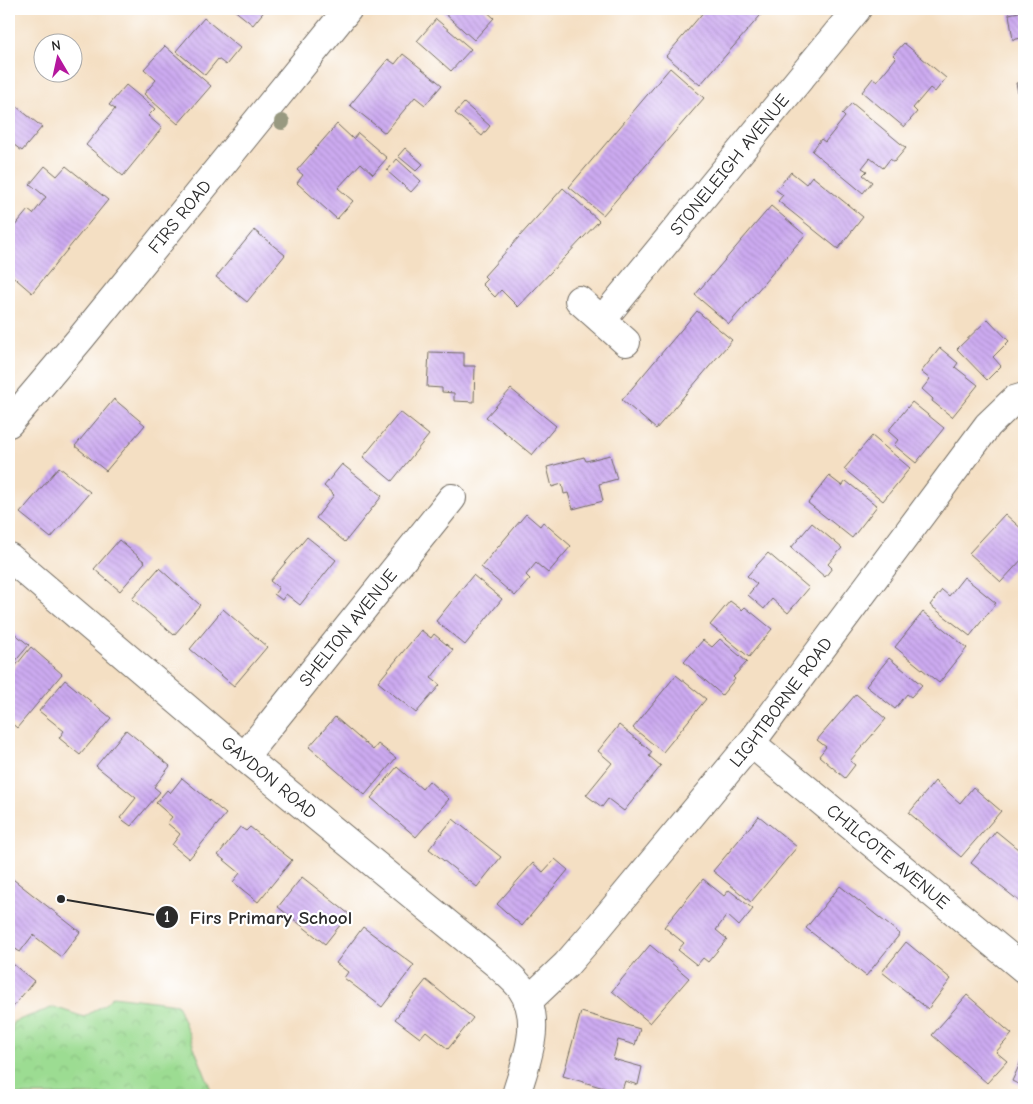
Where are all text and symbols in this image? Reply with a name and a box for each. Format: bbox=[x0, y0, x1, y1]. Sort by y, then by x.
north arrow bbox=[32, 32, 82, 82]
text: N bbox=[50, 37, 62, 55]
street label: STONELEIGH AVENUE bbox=[666, 90, 794, 240]
street label: FIRS ROAD bbox=[144, 176, 216, 258]
street label: SHELTON AVENUE bbox=[295, 565, 402, 691]
street label: LIGHTBORNE ROAD bbox=[725, 633, 837, 772]
street label: GAYDON ROAD bbox=[217, 732, 321, 823]
street label: CHILCOTE AVENUE bbox=[822, 800, 954, 914]
callout: Firs Primary School bbox=[155, 900, 362, 934]
text: Firs Primary School bbox=[190, 907, 352, 929]
text: 1 bbox=[164, 908, 170, 926]

